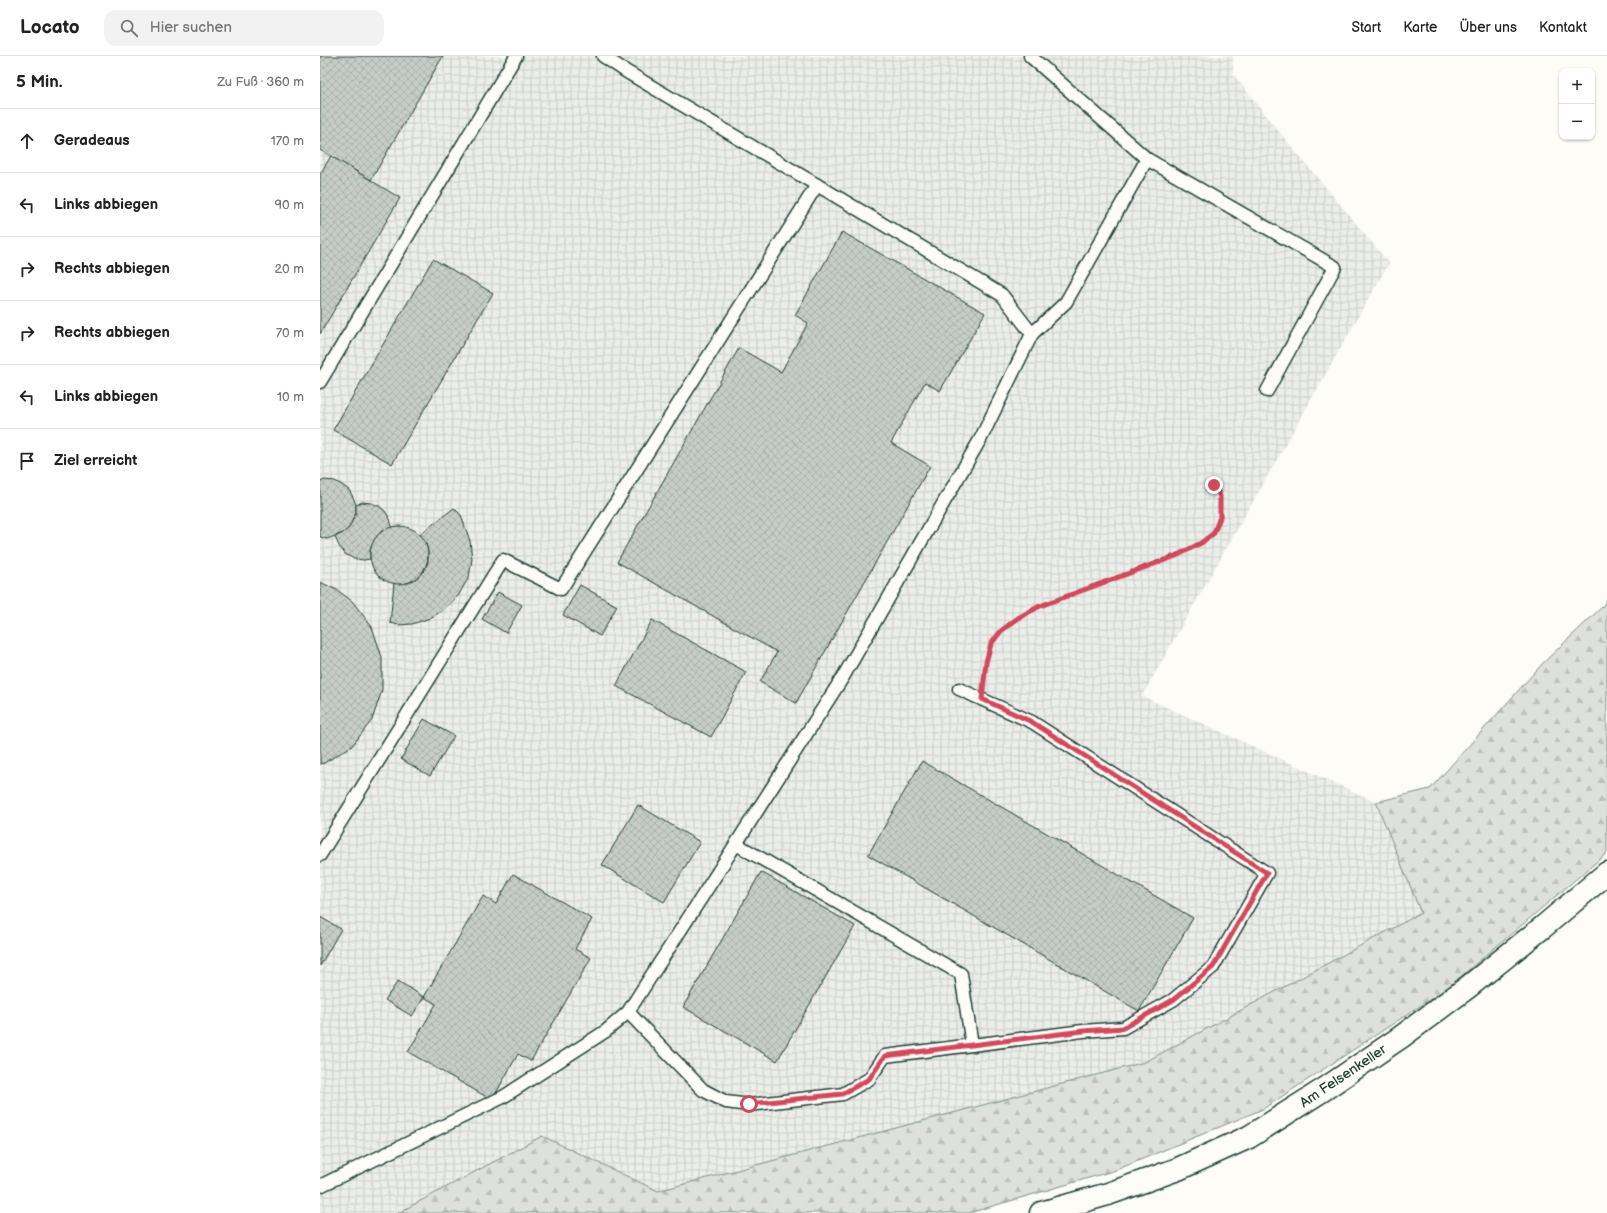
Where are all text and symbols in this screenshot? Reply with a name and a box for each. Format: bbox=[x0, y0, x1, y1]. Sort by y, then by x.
search box bbox=[104, 10, 384, 46]
text: Locato bbox=[20, 16, 80, 39]
icon: search bbox=[118, 17, 140, 39]
text: Hier suchen bbox=[150, 18, 232, 37]
text: Start bbox=[1351, 19, 1381, 36]
text: Karte bbox=[1403, 19, 1437, 36]
text: Über uns bbox=[1459, 19, 1517, 36]
text: Kontakt bbox=[1539, 19, 1587, 36]
map controls bbox=[1559, 68, 1595, 140]
button: + bbox=[1559, 68, 1595, 104]
text: 5 Min. bbox=[16, 72, 62, 92]
text: Zu Fuß · 360 m bbox=[217, 74, 304, 90]
button: − bbox=[1559, 104, 1595, 140]
icon: ahead bbox=[16, 130, 38, 152]
text: Geradeaus bbox=[54, 131, 130, 150]
text: 170 m bbox=[271, 133, 304, 149]
icon: left bbox=[16, 194, 38, 216]
text: Links abbiegen bbox=[54, 195, 158, 214]
text: 90 m bbox=[275, 197, 304, 213]
icon: right bbox=[16, 258, 38, 280]
text: Rechts abbiegen bbox=[54, 259, 170, 278]
text: 20 m bbox=[274, 261, 304, 277]
icon: right bbox=[16, 322, 38, 344]
text: Rechts abbiegen bbox=[54, 323, 170, 342]
text: 70 m bbox=[276, 325, 304, 341]
icon: left bbox=[16, 386, 38, 408]
text: Links abbiegen bbox=[54, 387, 158, 406]
text: 10 m bbox=[277, 389, 304, 405]
icon: arrive bbox=[16, 450, 38, 472]
text: Ziel erreicht bbox=[54, 451, 137, 470]
route end bbox=[1205, 476, 1223, 494]
street label: Am Felsenkeller bbox=[1296, 1040, 1390, 1111]
route start bbox=[740, 1095, 758, 1113]

